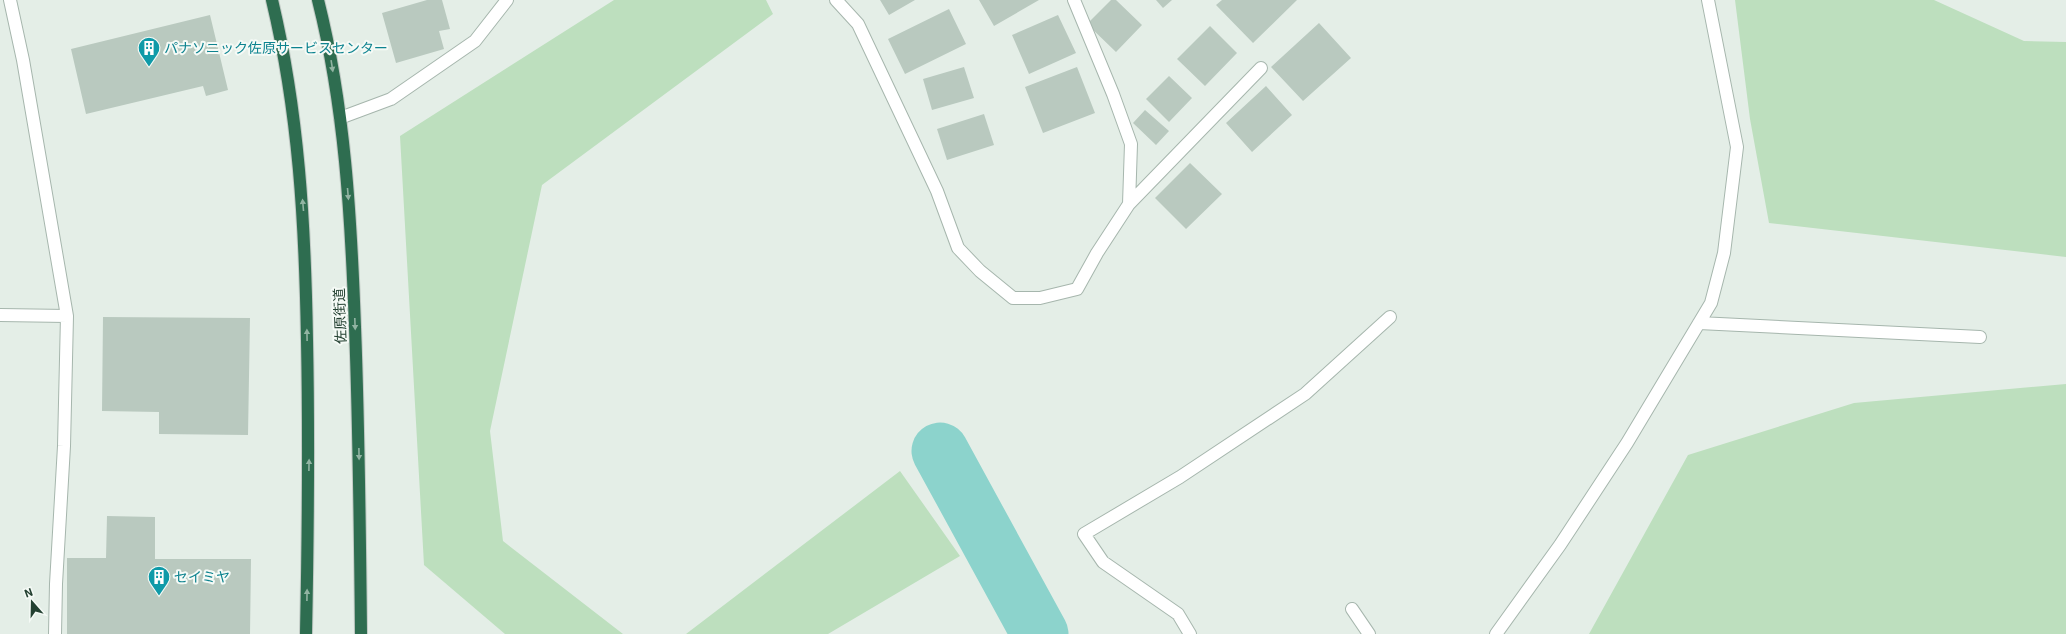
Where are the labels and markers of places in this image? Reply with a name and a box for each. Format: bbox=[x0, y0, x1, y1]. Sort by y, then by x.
building icon: パナソニック佐原サービスセンター bbox=[136, 35, 162, 68]
place label: パナソニック佐原サービスセンター bbox=[164, 40, 388, 56]
building icon: セイミヤ bbox=[146, 564, 172, 597]
place label: セイミヤ bbox=[174, 569, 230, 585]

